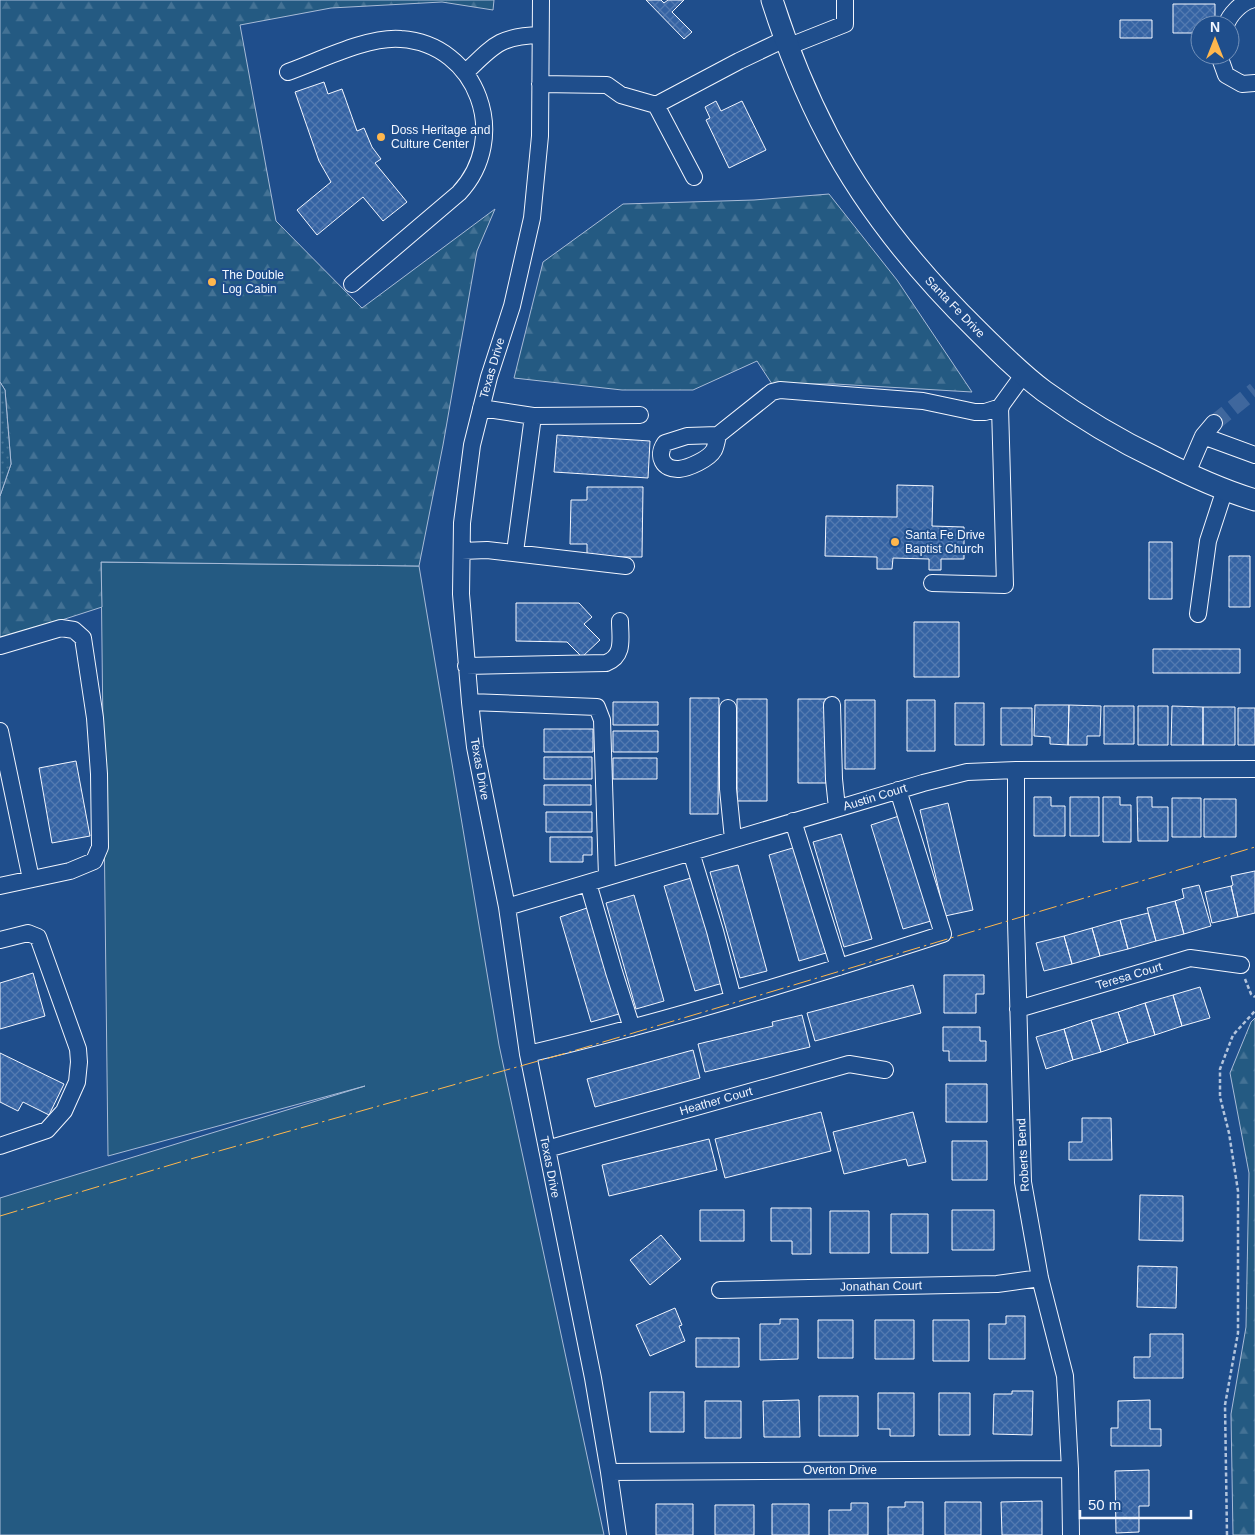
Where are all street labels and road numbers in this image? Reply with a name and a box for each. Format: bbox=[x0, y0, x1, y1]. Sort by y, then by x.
street label: Santa Fe Drive bbox=[922, 273, 988, 341]
street label: Texas Drive bbox=[477, 336, 507, 400]
street label: Texas Drive bbox=[468, 737, 492, 801]
street label: Austin Court bbox=[841, 780, 909, 813]
street label: Teresa Court bbox=[1094, 959, 1165, 993]
street label: Heather Court bbox=[678, 1084, 755, 1118]
street label: Roberts Bend bbox=[1014, 1118, 1032, 1192]
street label: Texas Drive bbox=[537, 1135, 563, 1199]
street label: Jonathan Court bbox=[840, 1278, 923, 1294]
street label: Overton Drive bbox=[803, 1463, 877, 1477]

